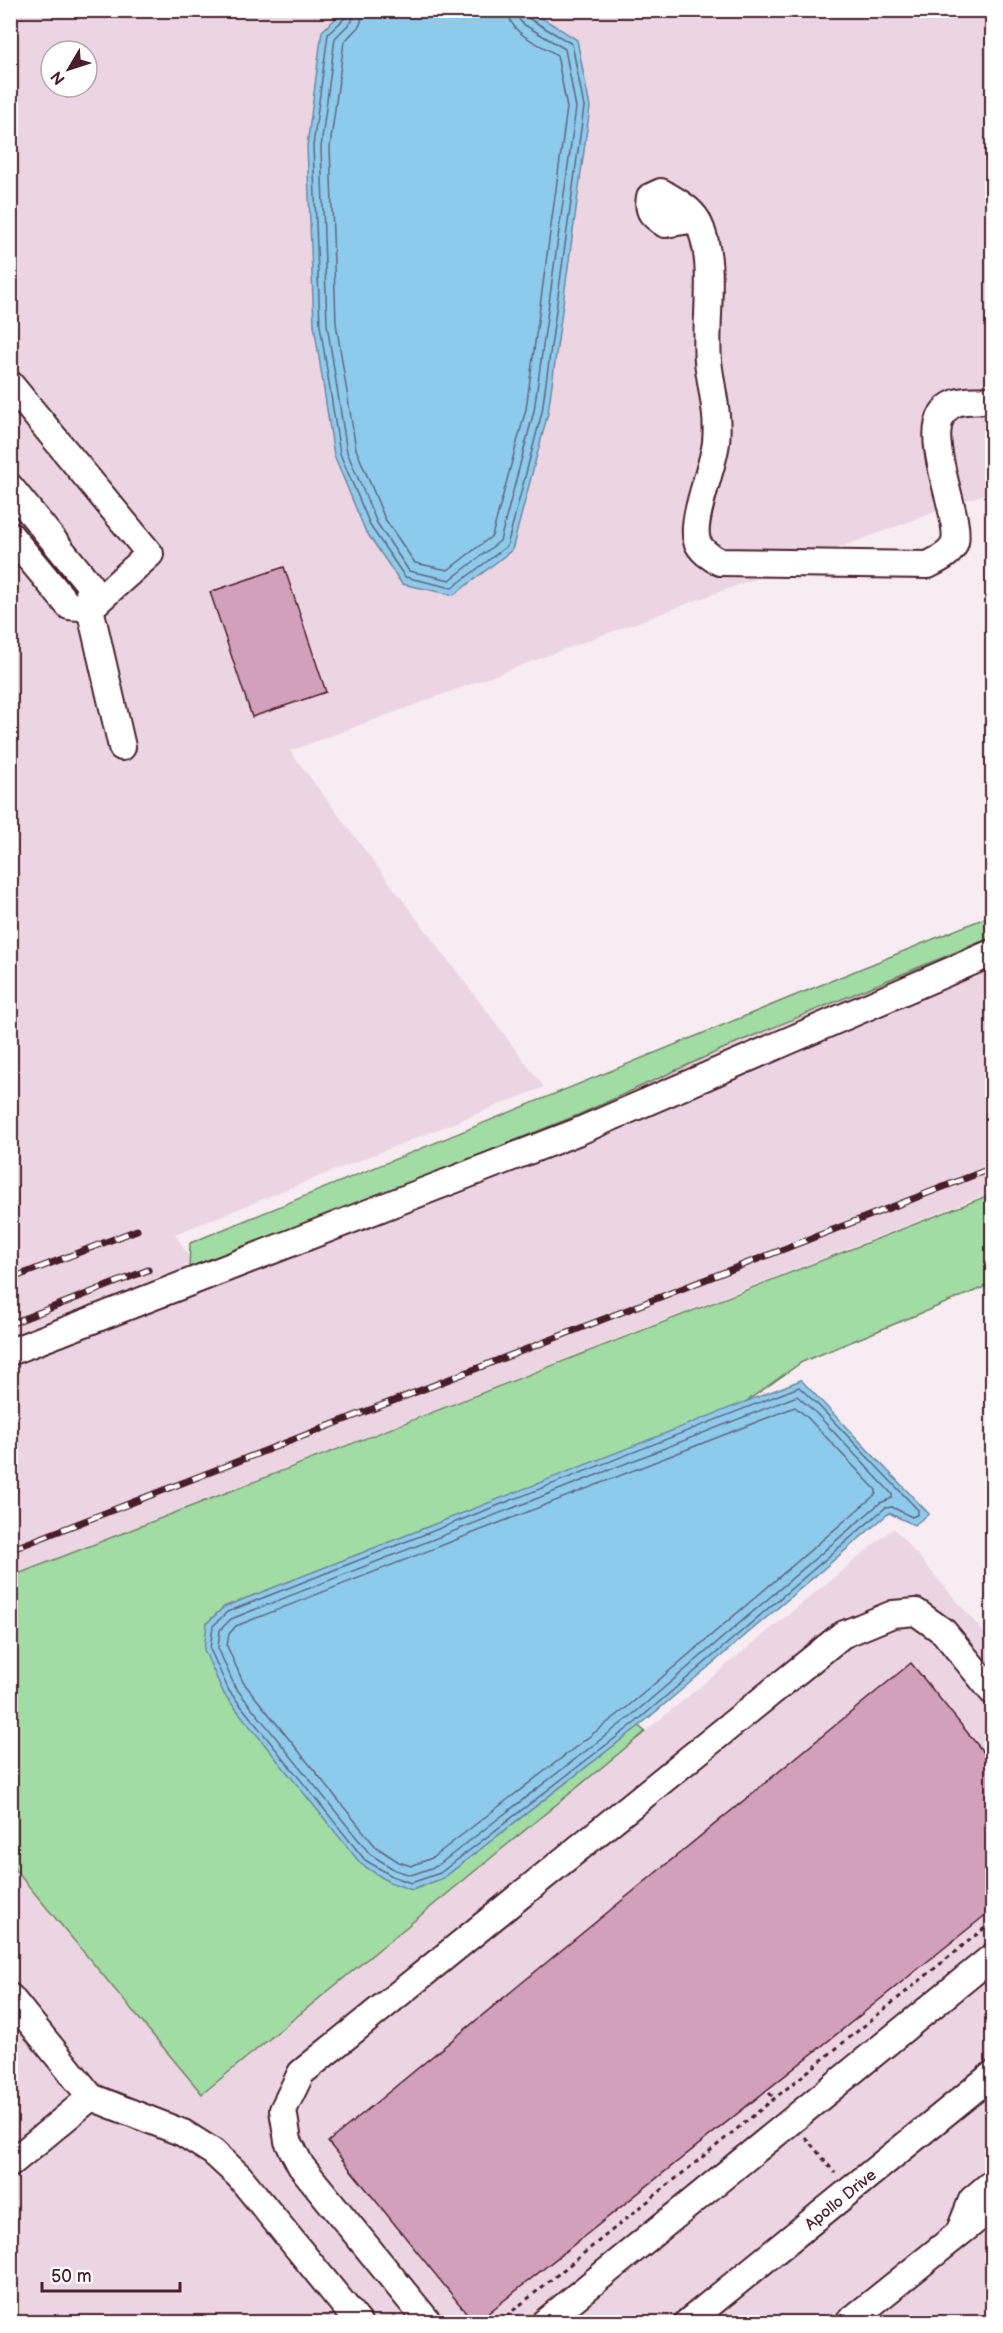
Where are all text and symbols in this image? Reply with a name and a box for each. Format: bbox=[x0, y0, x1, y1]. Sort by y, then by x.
north arrow bbox=[39, 39, 99, 99]
text: N bbox=[47, 67, 70, 88]
street label: Apollo Drive bbox=[801, 2165, 881, 2235]
scale bar bbox=[42, 2255, 180, 2293]
text: 50 m bbox=[51, 2266, 92, 2287]

